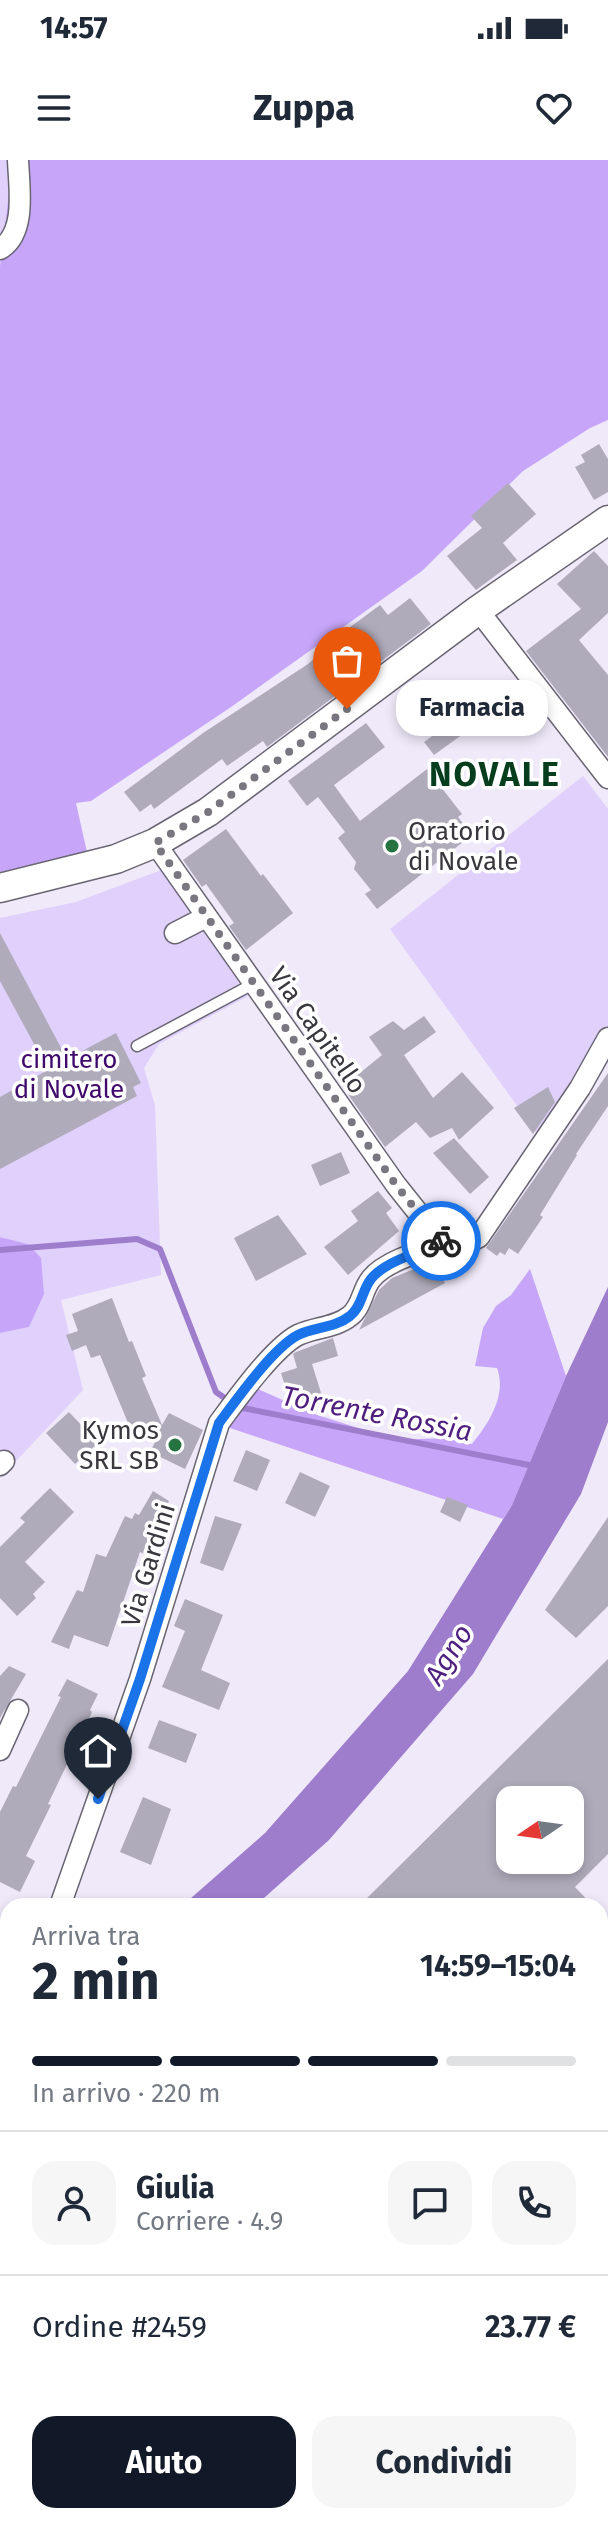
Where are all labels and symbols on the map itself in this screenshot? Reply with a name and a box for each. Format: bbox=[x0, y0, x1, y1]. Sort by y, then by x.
pin bbox=[313, 627, 381, 709]
callout: Farmacia bbox=[395, 681, 547, 737]
district label: NOVALE bbox=[429, 754, 561, 795]
place label: Oratorio di Novale bbox=[408, 816, 519, 877]
marker: Oratorio di Novale bbox=[383, 837, 401, 855]
street label: Via Capitello bbox=[263, 961, 373, 1100]
park label: cimitero di Novale bbox=[14, 1044, 124, 1105]
courier bbox=[401, 1201, 481, 1281]
water label: Torrente Rossia bbox=[279, 1379, 475, 1448]
place label: Kymos SRL SB bbox=[79, 1415, 159, 1476]
marker: Kymos SRL SB bbox=[166, 1436, 184, 1454]
street label: Via Gardini bbox=[115, 1499, 182, 1631]
water label: Agno bbox=[417, 1618, 480, 1691]
pin bbox=[64, 1717, 132, 1799]
north arrow bbox=[496, 1786, 584, 1874]

